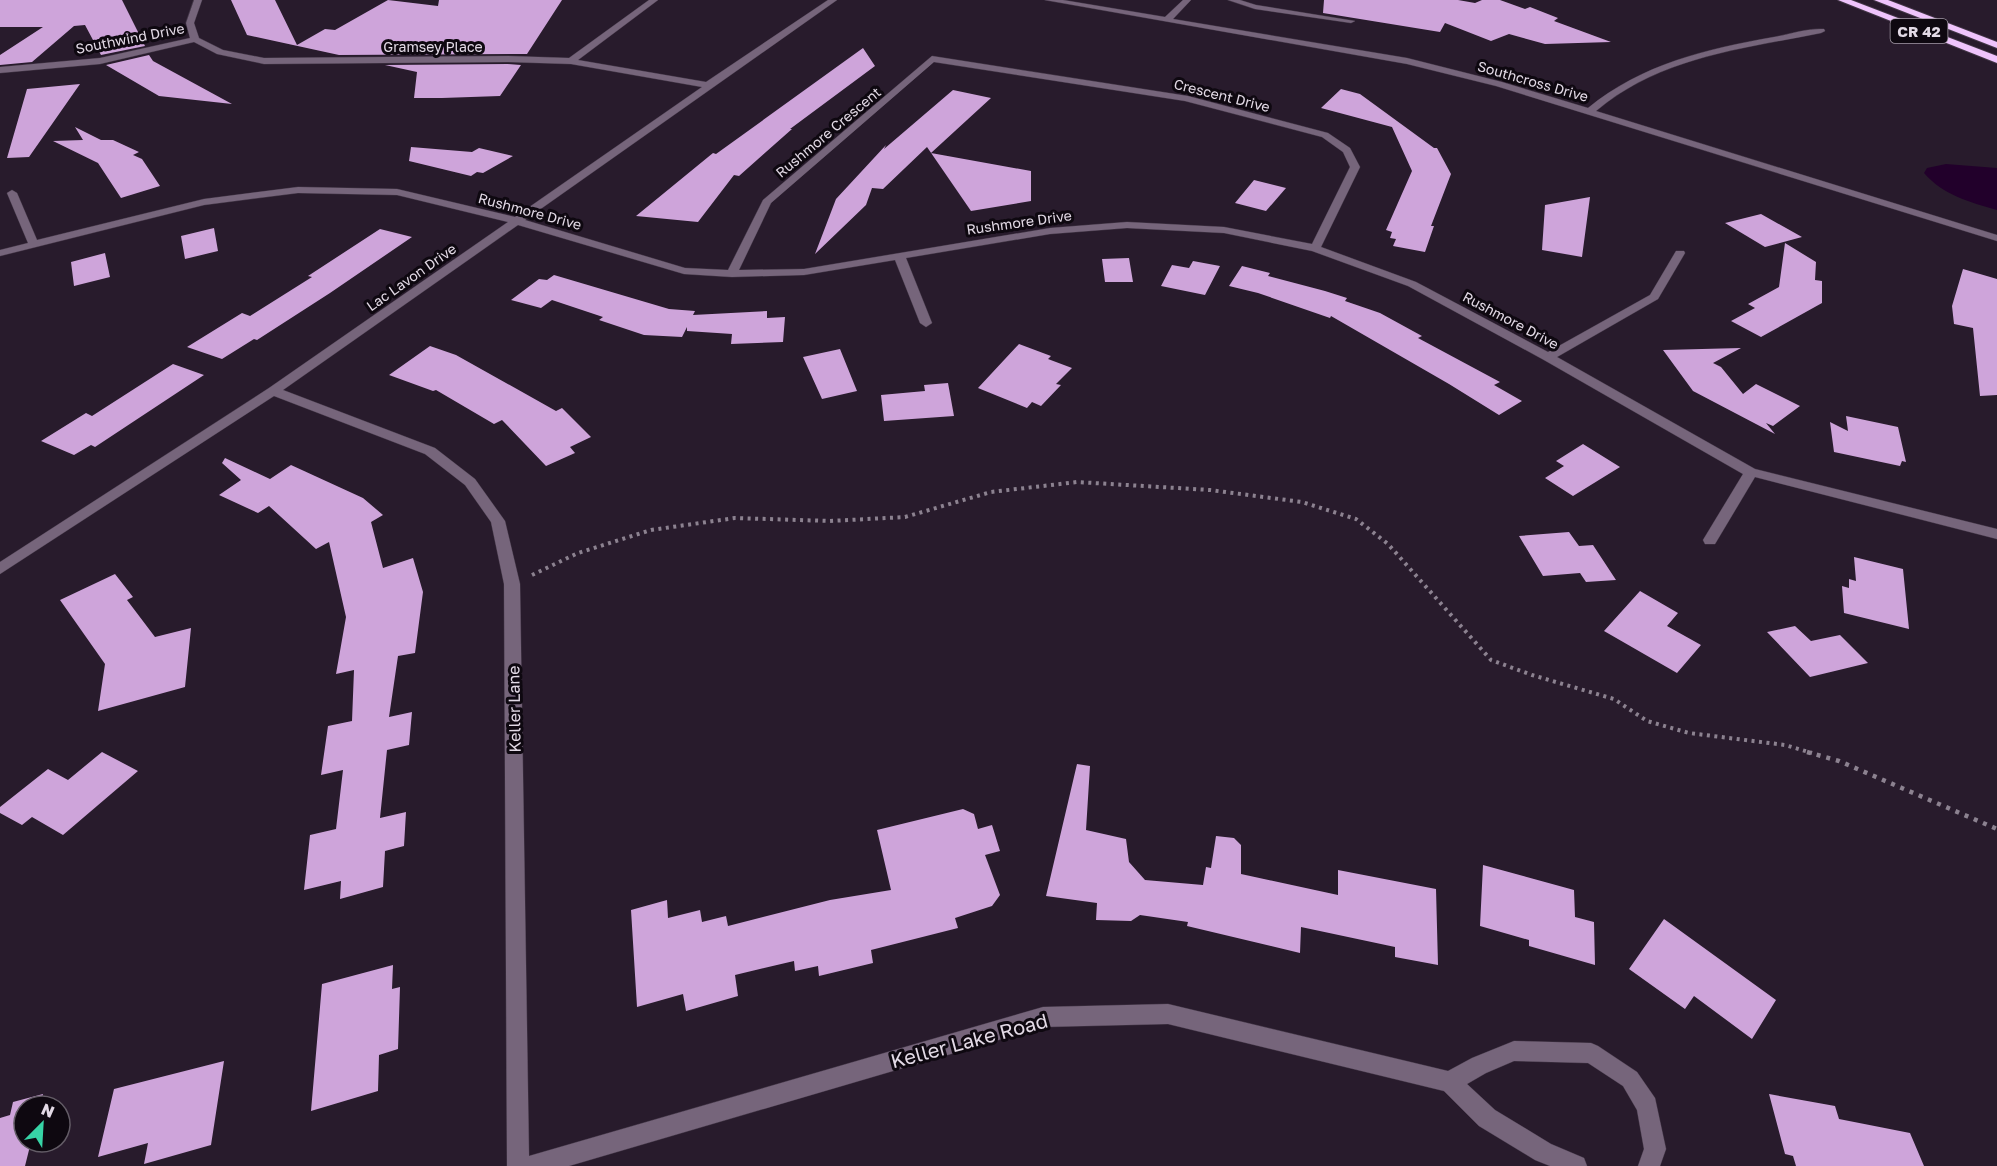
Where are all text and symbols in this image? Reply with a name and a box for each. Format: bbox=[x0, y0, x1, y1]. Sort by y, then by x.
street label: Southwind Drive bbox=[74, 19, 186, 57]
road number: CR 42 bbox=[1890, 19, 1948, 43]
street label: Gramsey Place bbox=[383, 38, 483, 55]
street label: Southcross Drive bbox=[1476, 57, 1590, 105]
street label: Crescent Drive bbox=[1172, 75, 1272, 115]
street label: Rushmore Crescent bbox=[772, 83, 884, 181]
street label: Rushmore Drive bbox=[477, 189, 583, 233]
street label: Rushmore Drive bbox=[965, 206, 1073, 238]
street label: Lac Lavon Drive bbox=[363, 240, 459, 314]
street label: Rushmore Drive bbox=[1460, 288, 1562, 352]
street label: Keller Lane bbox=[503, 665, 525, 753]
street label: Keller Lake Road bbox=[888, 1008, 1050, 1072]
north arrow bbox=[12, 1094, 72, 1154]
text: N bbox=[38, 1099, 58, 1122]

